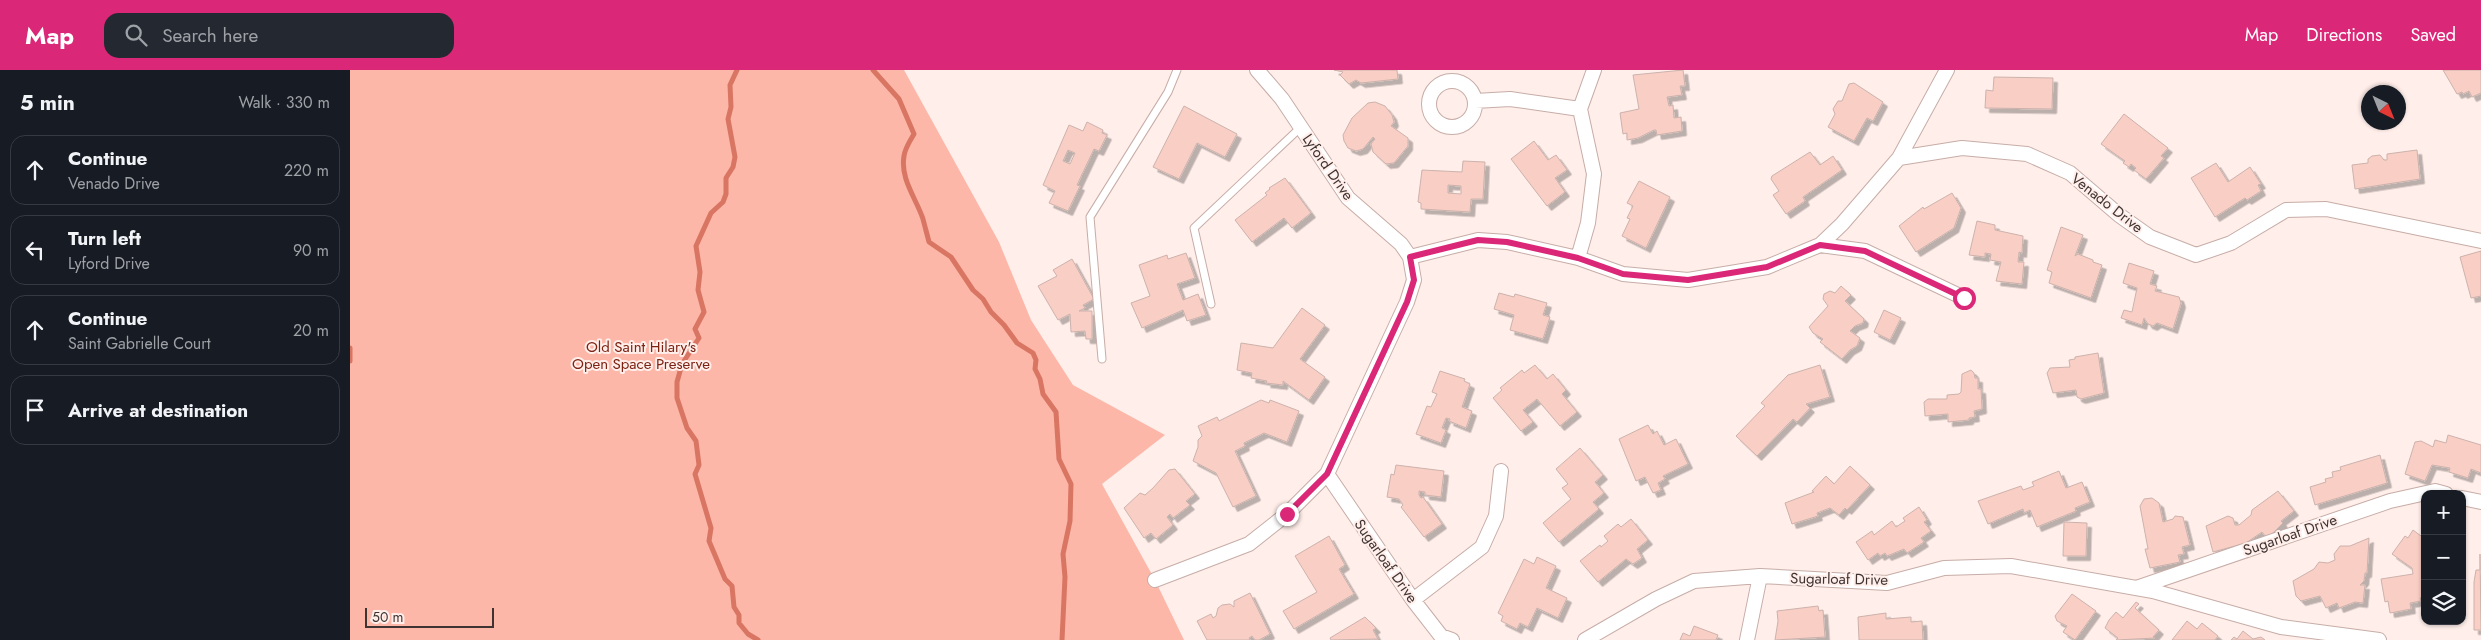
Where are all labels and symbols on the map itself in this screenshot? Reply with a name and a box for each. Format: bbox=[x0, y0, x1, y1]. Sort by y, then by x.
north arrow bbox=[2361, 85, 2406, 130]
street label: Lyford Drive bbox=[1297, 129, 1359, 205]
street label: Venado Drive bbox=[2066, 168, 2148, 238]
route start bbox=[1953, 287, 1976, 310]
park label: Old Saint Hilary's Open Space Preserve bbox=[572, 336, 710, 375]
route end bbox=[1276, 503, 1299, 526]
street label: Sugarloaf Drive bbox=[2240, 509, 2340, 561]
street label: Sugarloaf Drive bbox=[1349, 515, 1423, 608]
street label: Sugarloaf Drive bbox=[1790, 567, 1888, 591]
scale bar bbox=[365, 605, 494, 628]

